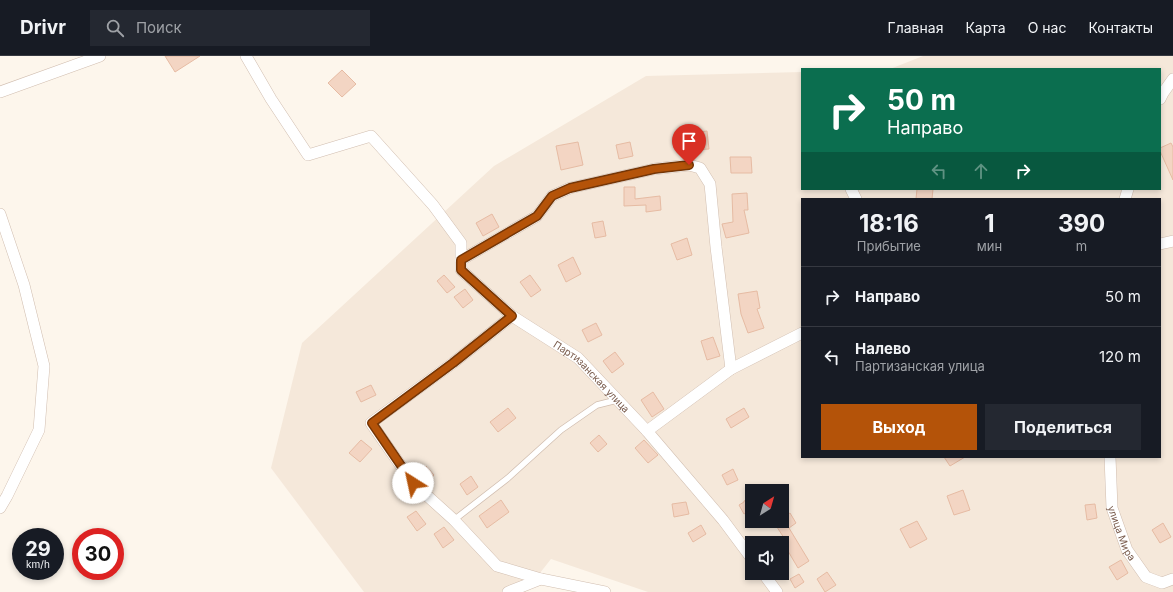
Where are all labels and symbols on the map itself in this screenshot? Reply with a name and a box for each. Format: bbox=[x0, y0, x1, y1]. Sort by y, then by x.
pin bbox=[672, 124, 706, 165]
street label: Партизанская улица bbox=[552, 338, 632, 415]
position arrow bbox=[392, 462, 434, 504]
north arrow bbox=[745, 484, 789, 528]
street label: улица Мира bbox=[1106, 504, 1138, 563]
speed limit sign: 30 bbox=[72, 528, 124, 580]

